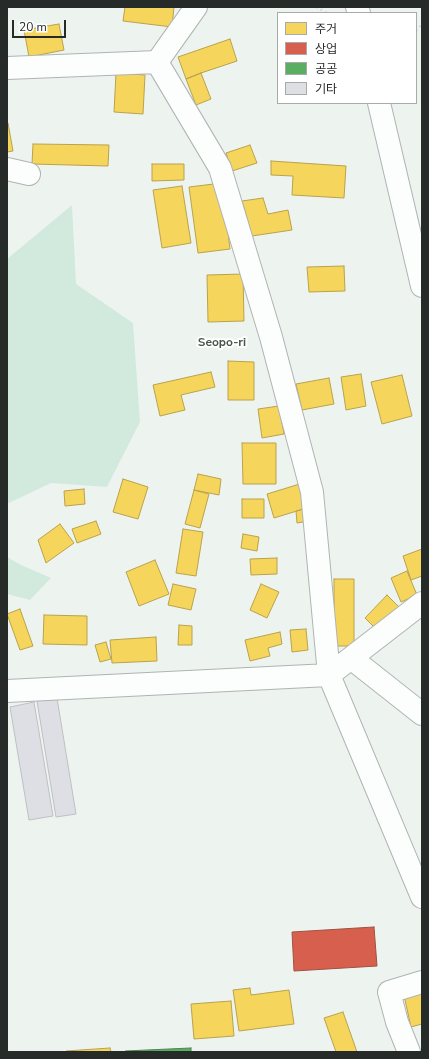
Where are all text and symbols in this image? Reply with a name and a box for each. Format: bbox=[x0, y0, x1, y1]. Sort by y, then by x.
scale bar bbox=[14, 12, 68, 38]
legend bbox=[277, 12, 417, 104]
text: 20 m bbox=[19, 19, 47, 35]
text: 주거 bbox=[315, 21, 337, 37]
text: 상업 bbox=[315, 41, 337, 57]
text: 공공 bbox=[315, 61, 337, 77]
text: 기타 bbox=[315, 81, 337, 97]
district label: Seopo-ri bbox=[198, 336, 246, 350]

